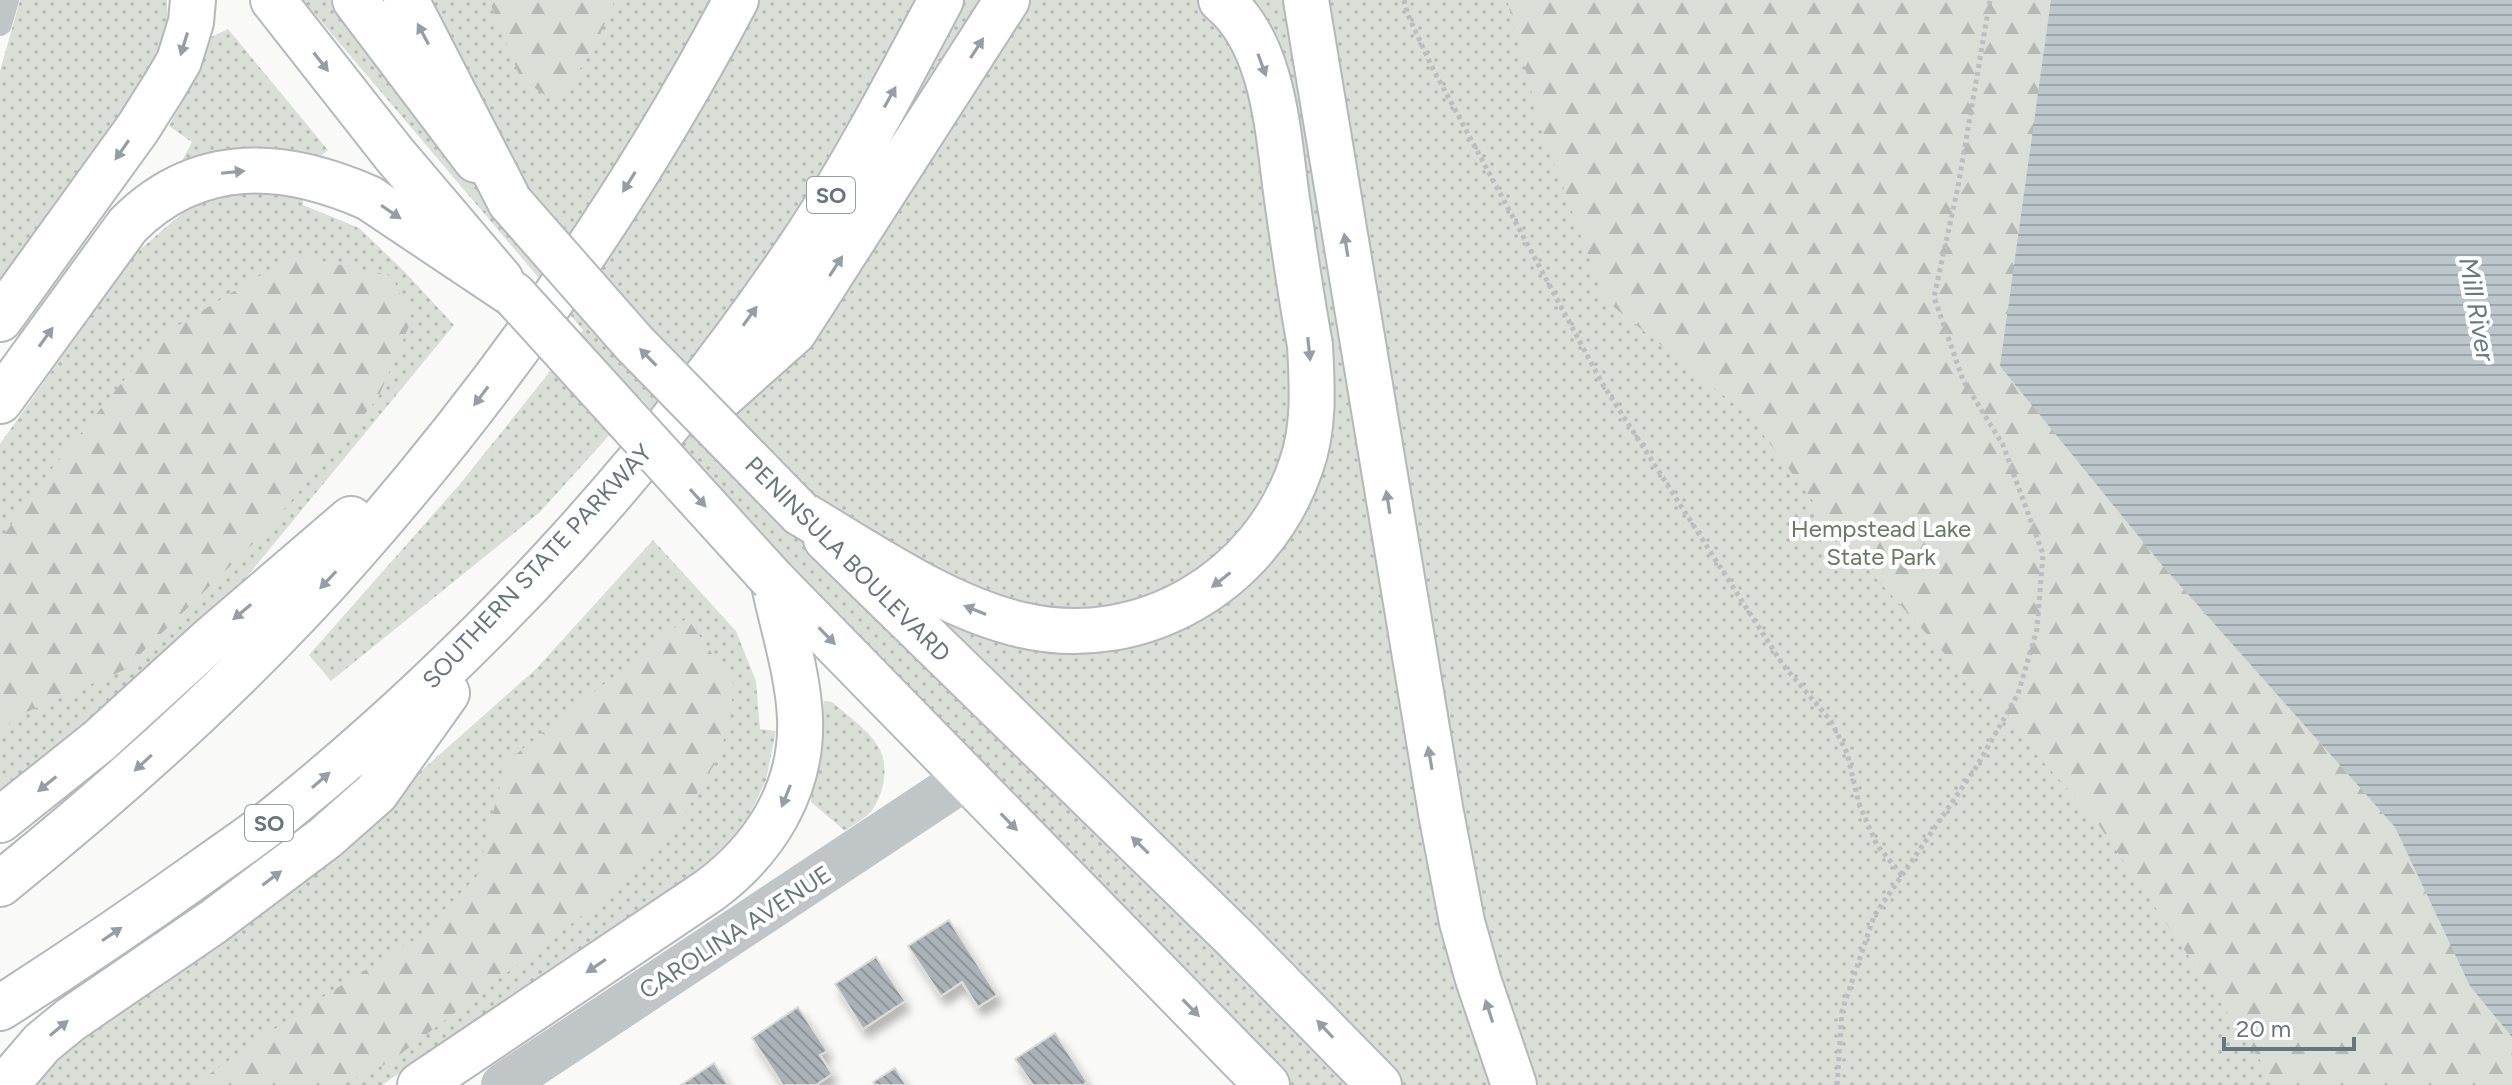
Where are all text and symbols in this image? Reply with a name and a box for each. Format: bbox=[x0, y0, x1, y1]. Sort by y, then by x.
one-way arrow bbox=[416, 23, 430, 45]
one-way arrow bbox=[178, 32, 190, 56]
one-way arrow bbox=[969, 37, 984, 58]
one-way arrow bbox=[312, 52, 328, 72]
one-way arrow bbox=[1256, 54, 1269, 78]
one-way arrow bbox=[883, 86, 896, 109]
one-way arrow bbox=[115, 139, 130, 160]
one-way arrow bbox=[221, 165, 246, 178]
one-way arrow bbox=[622, 171, 636, 193]
road number: SO bbox=[807, 177, 855, 213]
one-way arrow bbox=[380, 204, 401, 219]
one-way arrow bbox=[1340, 232, 1352, 257]
one-way arrow bbox=[828, 255, 843, 277]
water label: Mill River bbox=[2452, 255, 2502, 364]
one-way arrow bbox=[742, 306, 757, 327]
one-way arrow bbox=[37, 327, 53, 348]
one-way arrow bbox=[1303, 337, 1316, 362]
one-way arrow bbox=[639, 348, 657, 367]
one-way arrow bbox=[473, 385, 489, 406]
street label: SOUTHERN STATE PARKWAY bbox=[416, 438, 658, 694]
street label: PENINSULA BOULEVARD bbox=[739, 450, 957, 668]
one-way arrow bbox=[689, 488, 707, 507]
one-way arrow bbox=[1382, 489, 1394, 514]
park label: Hempstead Lake State Park bbox=[1791, 514, 1971, 571]
one-way arrow bbox=[319, 570, 337, 589]
one-way arrow bbox=[1211, 572, 1231, 588]
one-way arrow bbox=[232, 603, 252, 620]
one-way arrow bbox=[963, 604, 987, 617]
one-way arrow bbox=[818, 626, 836, 645]
one-way arrow bbox=[1424, 745, 1436, 770]
one-way arrow bbox=[134, 753, 153, 771]
one-way arrow bbox=[311, 772, 331, 789]
one-way arrow bbox=[37, 775, 57, 792]
one-way arrow bbox=[779, 784, 792, 808]
road number: SO bbox=[245, 805, 293, 841]
one-way arrow bbox=[999, 812, 1018, 831]
one-way arrow bbox=[1131, 837, 1150, 855]
street label: CAROLINA AVENUE bbox=[634, 859, 836, 1005]
one-way arrow bbox=[262, 871, 282, 887]
one-way arrow bbox=[101, 927, 123, 942]
one-way arrow bbox=[585, 958, 607, 973]
one-way arrow bbox=[1181, 998, 1200, 1017]
one-way arrow bbox=[1482, 999, 1494, 1023]
scale bar bbox=[2224, 1001, 2354, 1051]
text: 20 m bbox=[2236, 1014, 2291, 1043]
one-way arrow bbox=[1316, 1019, 1334, 1038]
one-way arrow bbox=[49, 1020, 69, 1037]

